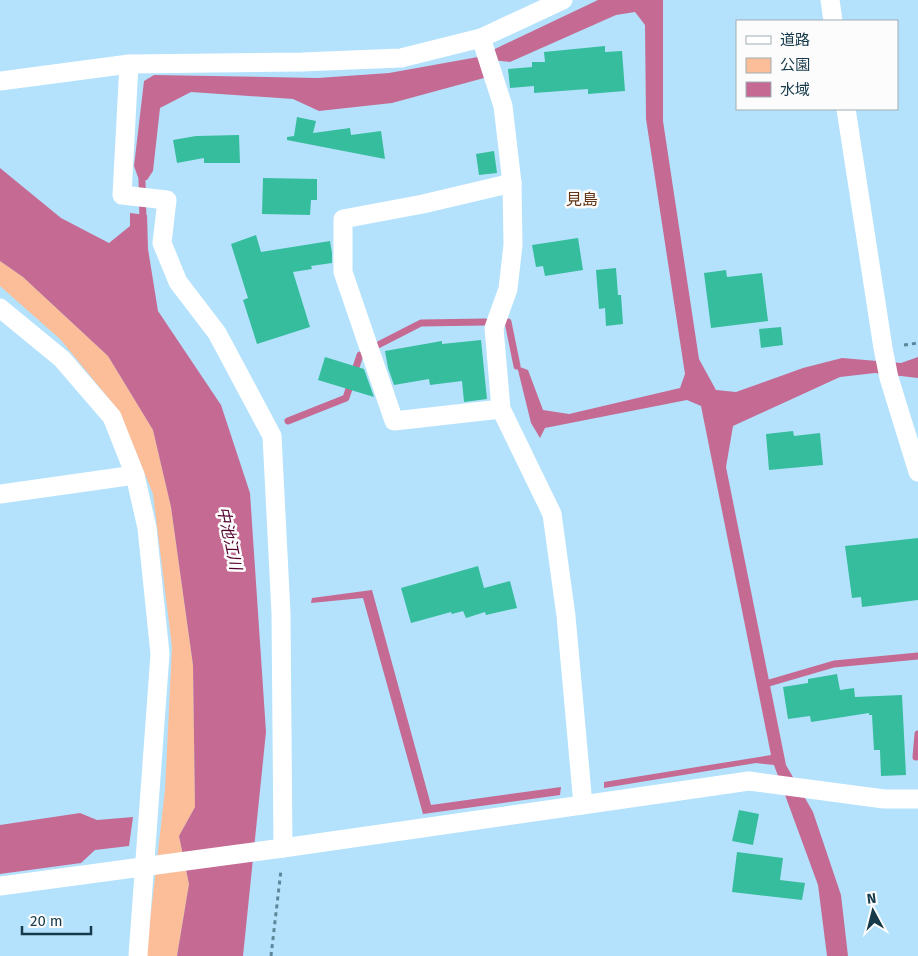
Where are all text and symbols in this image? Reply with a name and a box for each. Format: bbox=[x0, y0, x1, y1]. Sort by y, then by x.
legend bbox=[736, 20, 898, 110]
text: 道路 bbox=[780, 31, 810, 49]
text: 公園 bbox=[780, 56, 810, 74]
text: 水域 bbox=[780, 81, 810, 99]
district label: 見島 bbox=[566, 190, 598, 209]
water label: 中池江川 bbox=[214, 505, 246, 573]
north arrow bbox=[848, 886, 898, 936]
text: N bbox=[866, 890, 877, 908]
scale bar bbox=[22, 904, 91, 936]
text: 20 m bbox=[30, 912, 63, 930]

